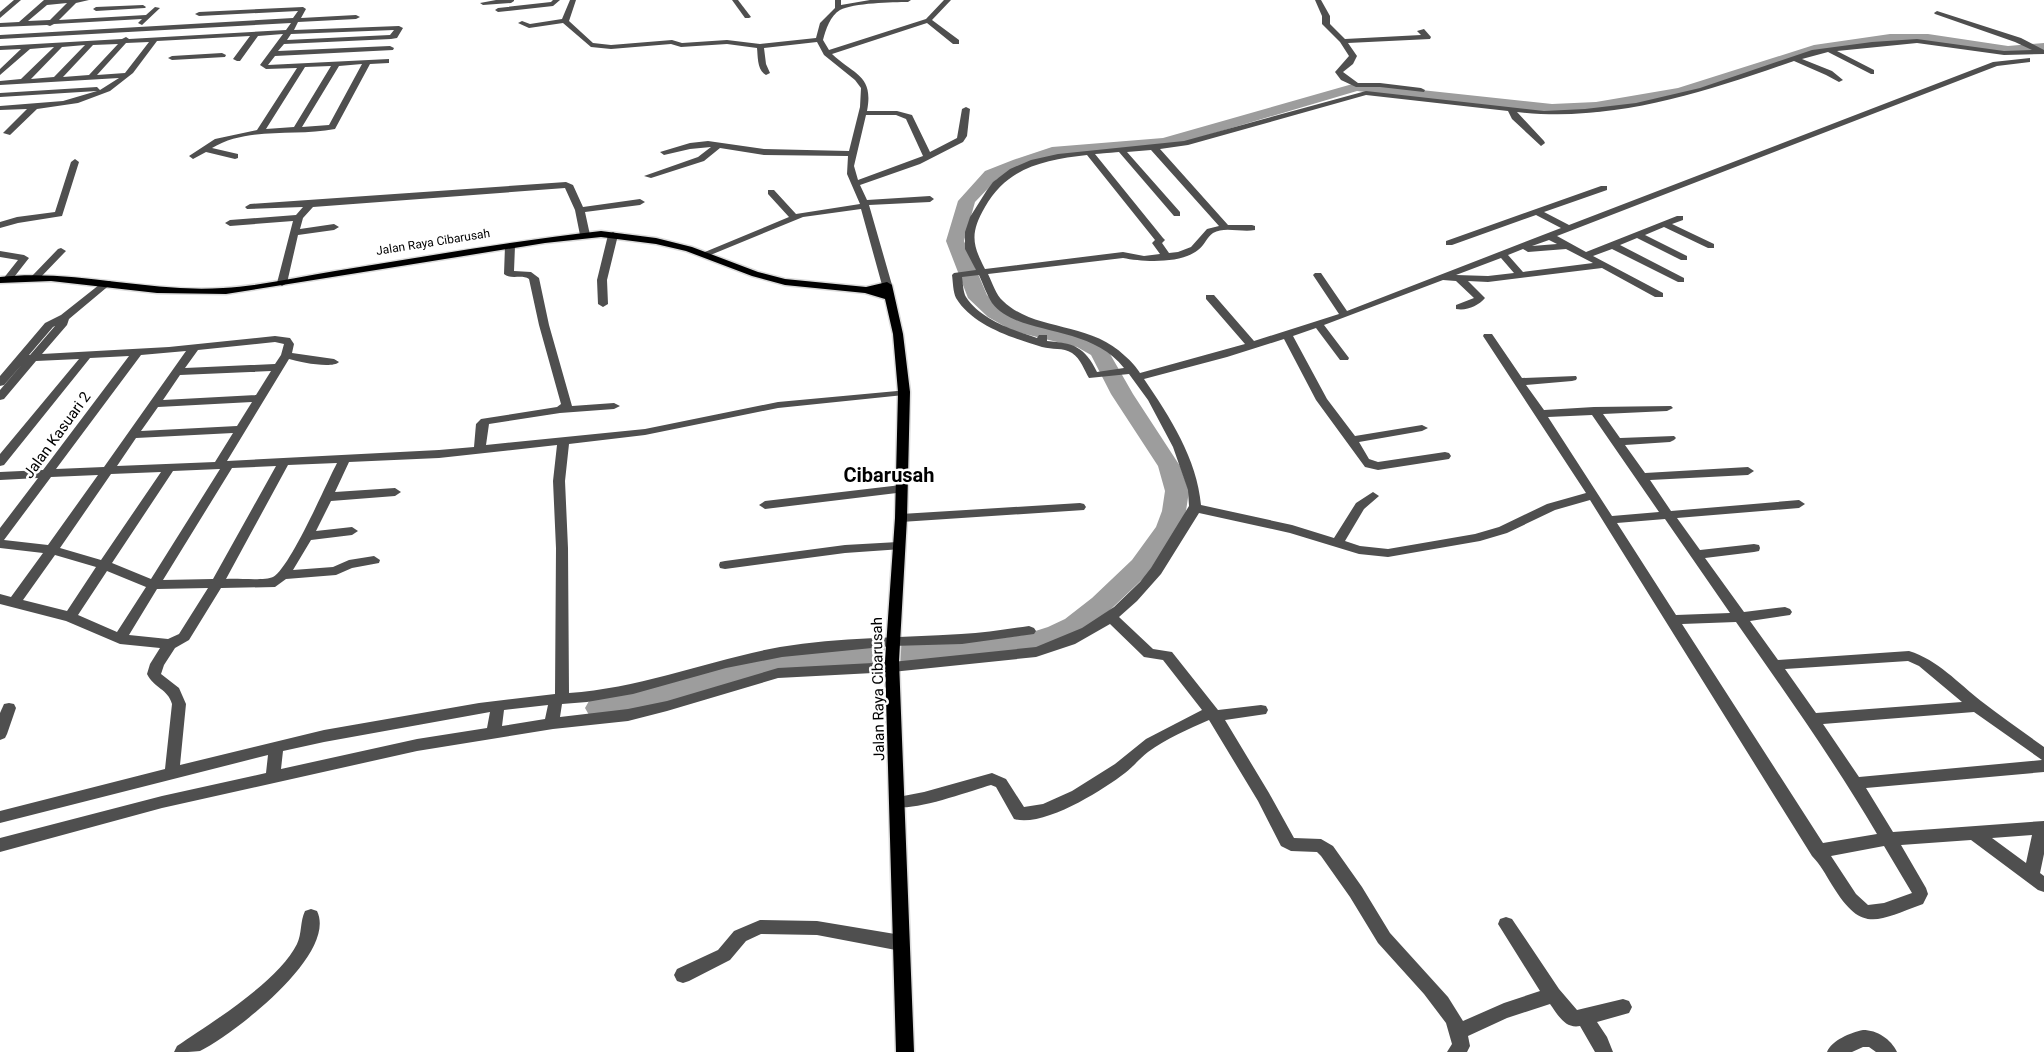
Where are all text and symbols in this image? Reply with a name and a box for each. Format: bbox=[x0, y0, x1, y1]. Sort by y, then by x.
street label: Jalan Raya Cibarusah bbox=[375, 226, 491, 258]
street label: Jalan Kasuari 2 bbox=[19, 388, 95, 482]
district label: Cibarusah bbox=[843, 463, 935, 487]
street label: Jalan Raya Cibarusah bbox=[868, 617, 888, 761]

